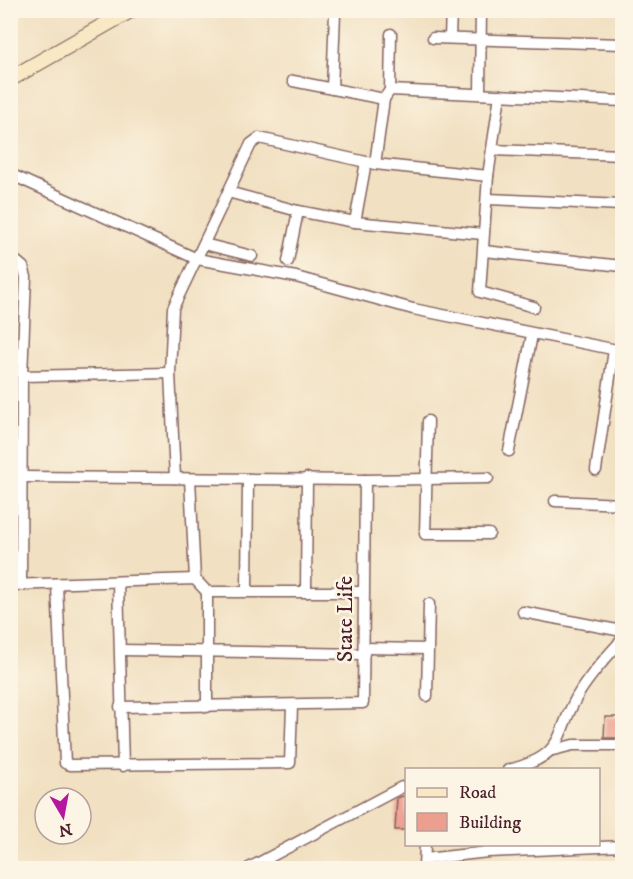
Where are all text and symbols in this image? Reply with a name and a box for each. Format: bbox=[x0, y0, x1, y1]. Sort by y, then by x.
street label: State Life bbox=[332, 576, 359, 662]
legend bbox=[405, 768, 600, 846]
text: Road bbox=[459, 782, 496, 804]
north arrow bbox=[33, 786, 93, 846]
text: Building bbox=[459, 812, 521, 834]
text: N bbox=[57, 819, 74, 841]

